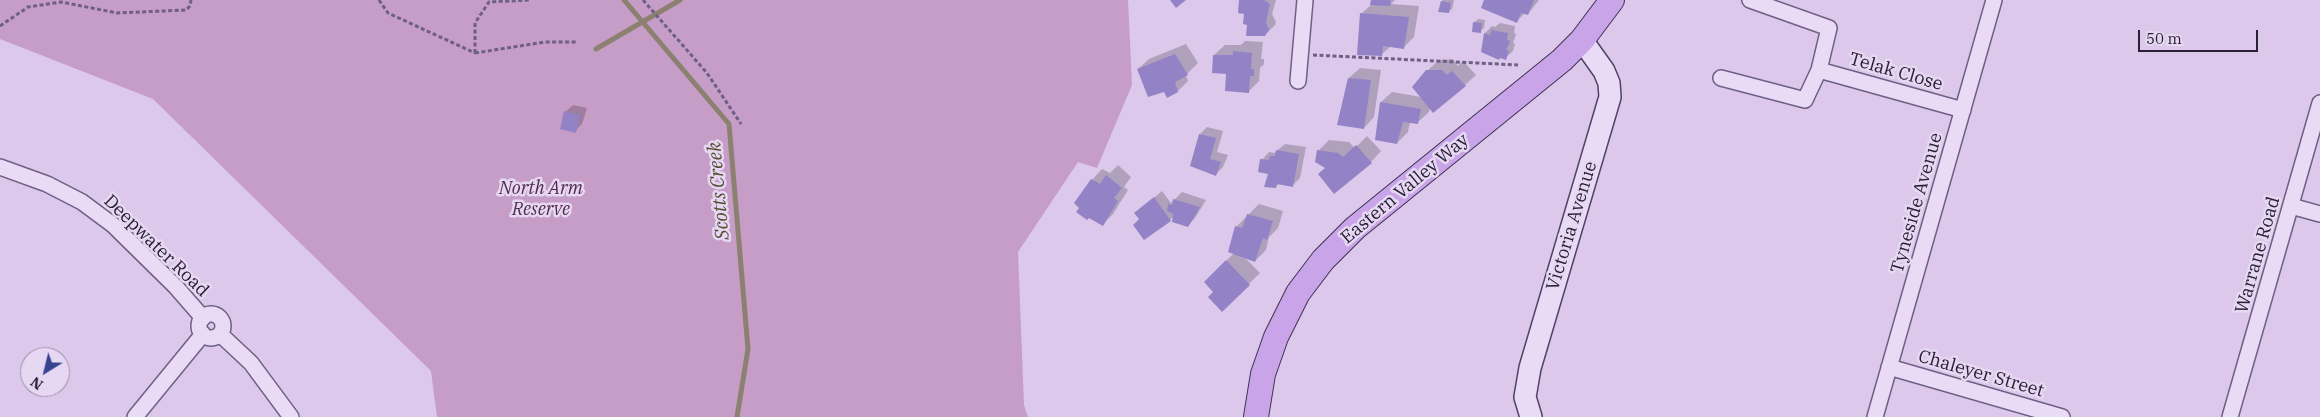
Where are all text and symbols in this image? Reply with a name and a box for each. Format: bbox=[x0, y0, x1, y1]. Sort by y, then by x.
scale bar bbox=[2140, 20, 2260, 52]
text: 50 m bbox=[2146, 29, 2182, 48]
street label: Telak Close bbox=[1847, 48, 1945, 96]
street label: Eastern Valley Way bbox=[1337, 129, 1473, 249]
street label: Tyneside Avenue bbox=[1887, 130, 1947, 276]
water label: Scotts Creek bbox=[703, 141, 735, 241]
street label: Victoria Avenue bbox=[1542, 159, 1602, 293]
park label: North Arm Reserve bbox=[499, 178, 583, 220]
street label: Deepwater Road bbox=[99, 190, 213, 302]
street label: Warrane Road bbox=[2231, 194, 2285, 316]
street label: Chaleyer Street bbox=[1916, 346, 2046, 402]
north arrow bbox=[20, 347, 70, 397]
text: N bbox=[27, 373, 47, 394]

